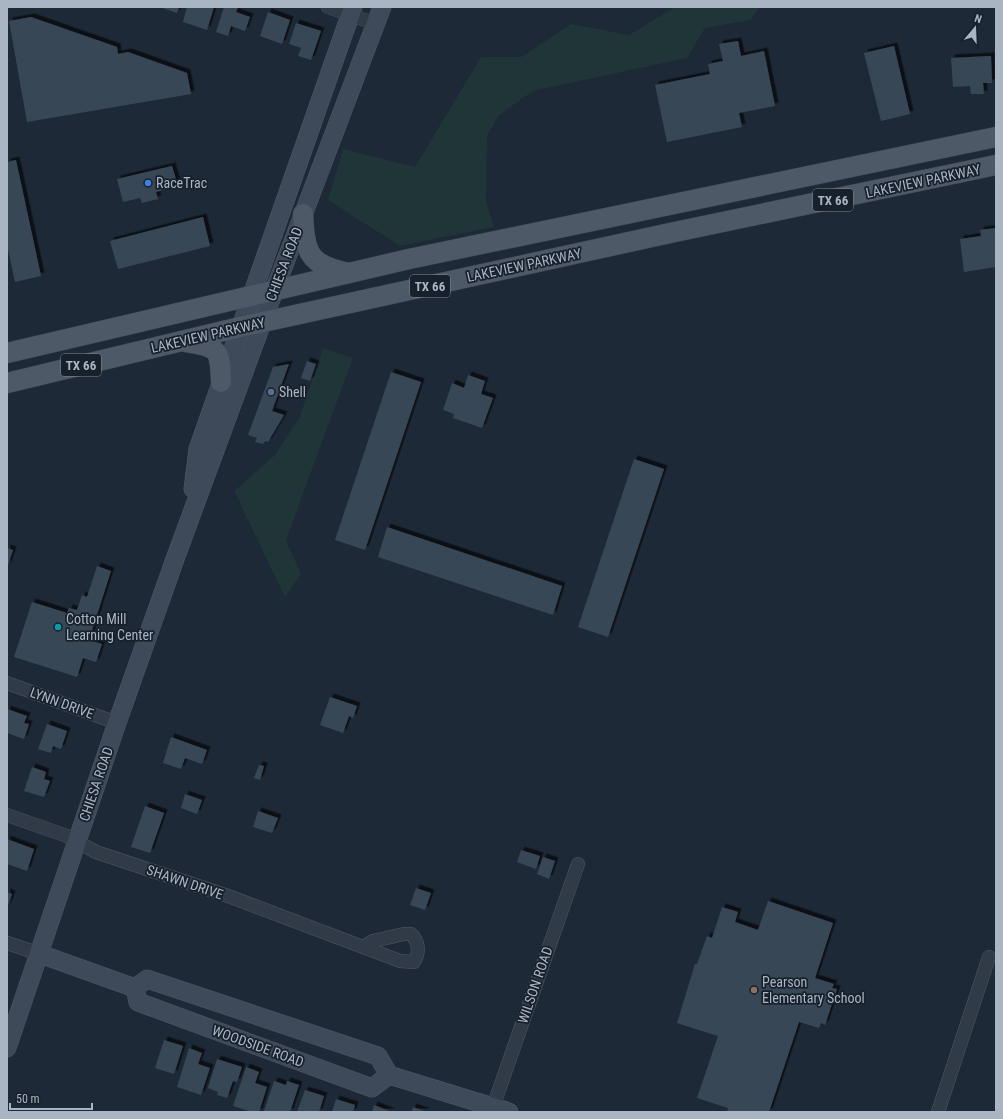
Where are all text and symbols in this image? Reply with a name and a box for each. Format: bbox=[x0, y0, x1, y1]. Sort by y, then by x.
north arrow bbox=[955, 8, 995, 48]
text: N bbox=[973, 12, 984, 26]
street label: LAKEVIEW PARKWAY bbox=[864, 161, 982, 201]
place label: RaceTrac bbox=[156, 175, 207, 191]
marker: RaceTrac bbox=[143, 178, 153, 188]
road number: TX 66 bbox=[813, 189, 853, 211]
street label: CHIESA ROAD bbox=[263, 225, 305, 303]
street label: LAKEVIEW PARKWAY bbox=[465, 245, 583, 285]
road number: TX 66 bbox=[410, 275, 450, 297]
street label: LAKEVIEW PARKWAY bbox=[149, 314, 267, 356]
road number: TX 66 bbox=[61, 354, 101, 376]
place label: Shell bbox=[279, 384, 306, 400]
marker: Shell bbox=[266, 387, 276, 397]
place label: Cotton Mill Learning Center bbox=[66, 611, 153, 643]
marker: Cotton Mill Learning Center bbox=[53, 622, 63, 632]
street label: LYNN DRIVE bbox=[28, 684, 96, 722]
street label: CHIESA ROAD bbox=[76, 745, 116, 823]
street label: SHAWN DRIVE bbox=[145, 861, 225, 903]
street label: WILSON ROAD bbox=[514, 944, 556, 1025]
place label: Pearson Elementary School bbox=[762, 974, 865, 1006]
marker: Pearson Elementary School bbox=[749, 985, 759, 995]
street label: WOODSIDE ROAD bbox=[210, 1022, 306, 1070]
scale bar bbox=[10, 1085, 92, 1111]
text: 50 m bbox=[16, 1092, 40, 1106]

